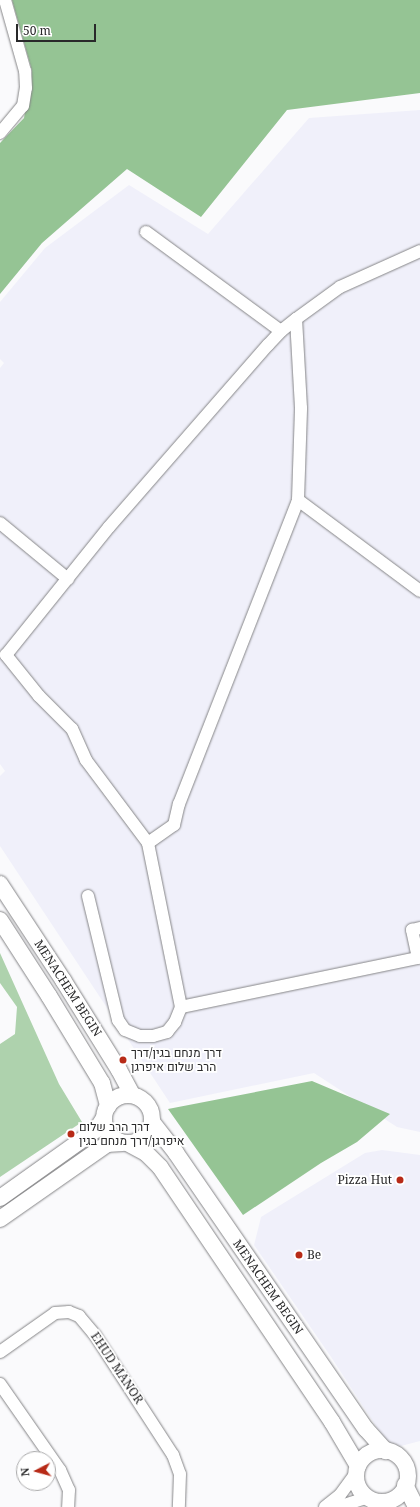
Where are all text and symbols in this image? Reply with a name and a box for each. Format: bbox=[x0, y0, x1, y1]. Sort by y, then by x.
scale bar bbox=[18, 16, 98, 42]
text: 50 m bbox=[23, 22, 51, 39]
street label: MENACHEM BEGIN bbox=[31, 937, 105, 1039]
place label: דרך מנחם בגין/דרך הרב שלום איפרגן bbox=[131, 1046, 222, 1074]
marker: דרך מנחם בגין/דרך הרב שלום איפרגן bbox=[118, 1055, 128, 1065]
place label: דרך הרב שלום איפרגן/דרך מנחם בגין bbox=[79, 1120, 185, 1148]
marker: דרך הרב שלום איפרגן/דרך מנחם בגין bbox=[66, 1129, 76, 1139]
place label: Pizza Hut bbox=[337, 1173, 392, 1187]
marker: Pizza Hut bbox=[395, 1175, 405, 1185]
street label: MENACHEM BEGIN bbox=[230, 1237, 306, 1337]
place label: Be bbox=[307, 1248, 321, 1262]
marker: Be bbox=[294, 1250, 304, 1260]
street label: EHUD MANOR bbox=[88, 1330, 146, 1406]
north arrow bbox=[16, 1451, 56, 1491]
text: N bbox=[17, 1467, 32, 1477]

